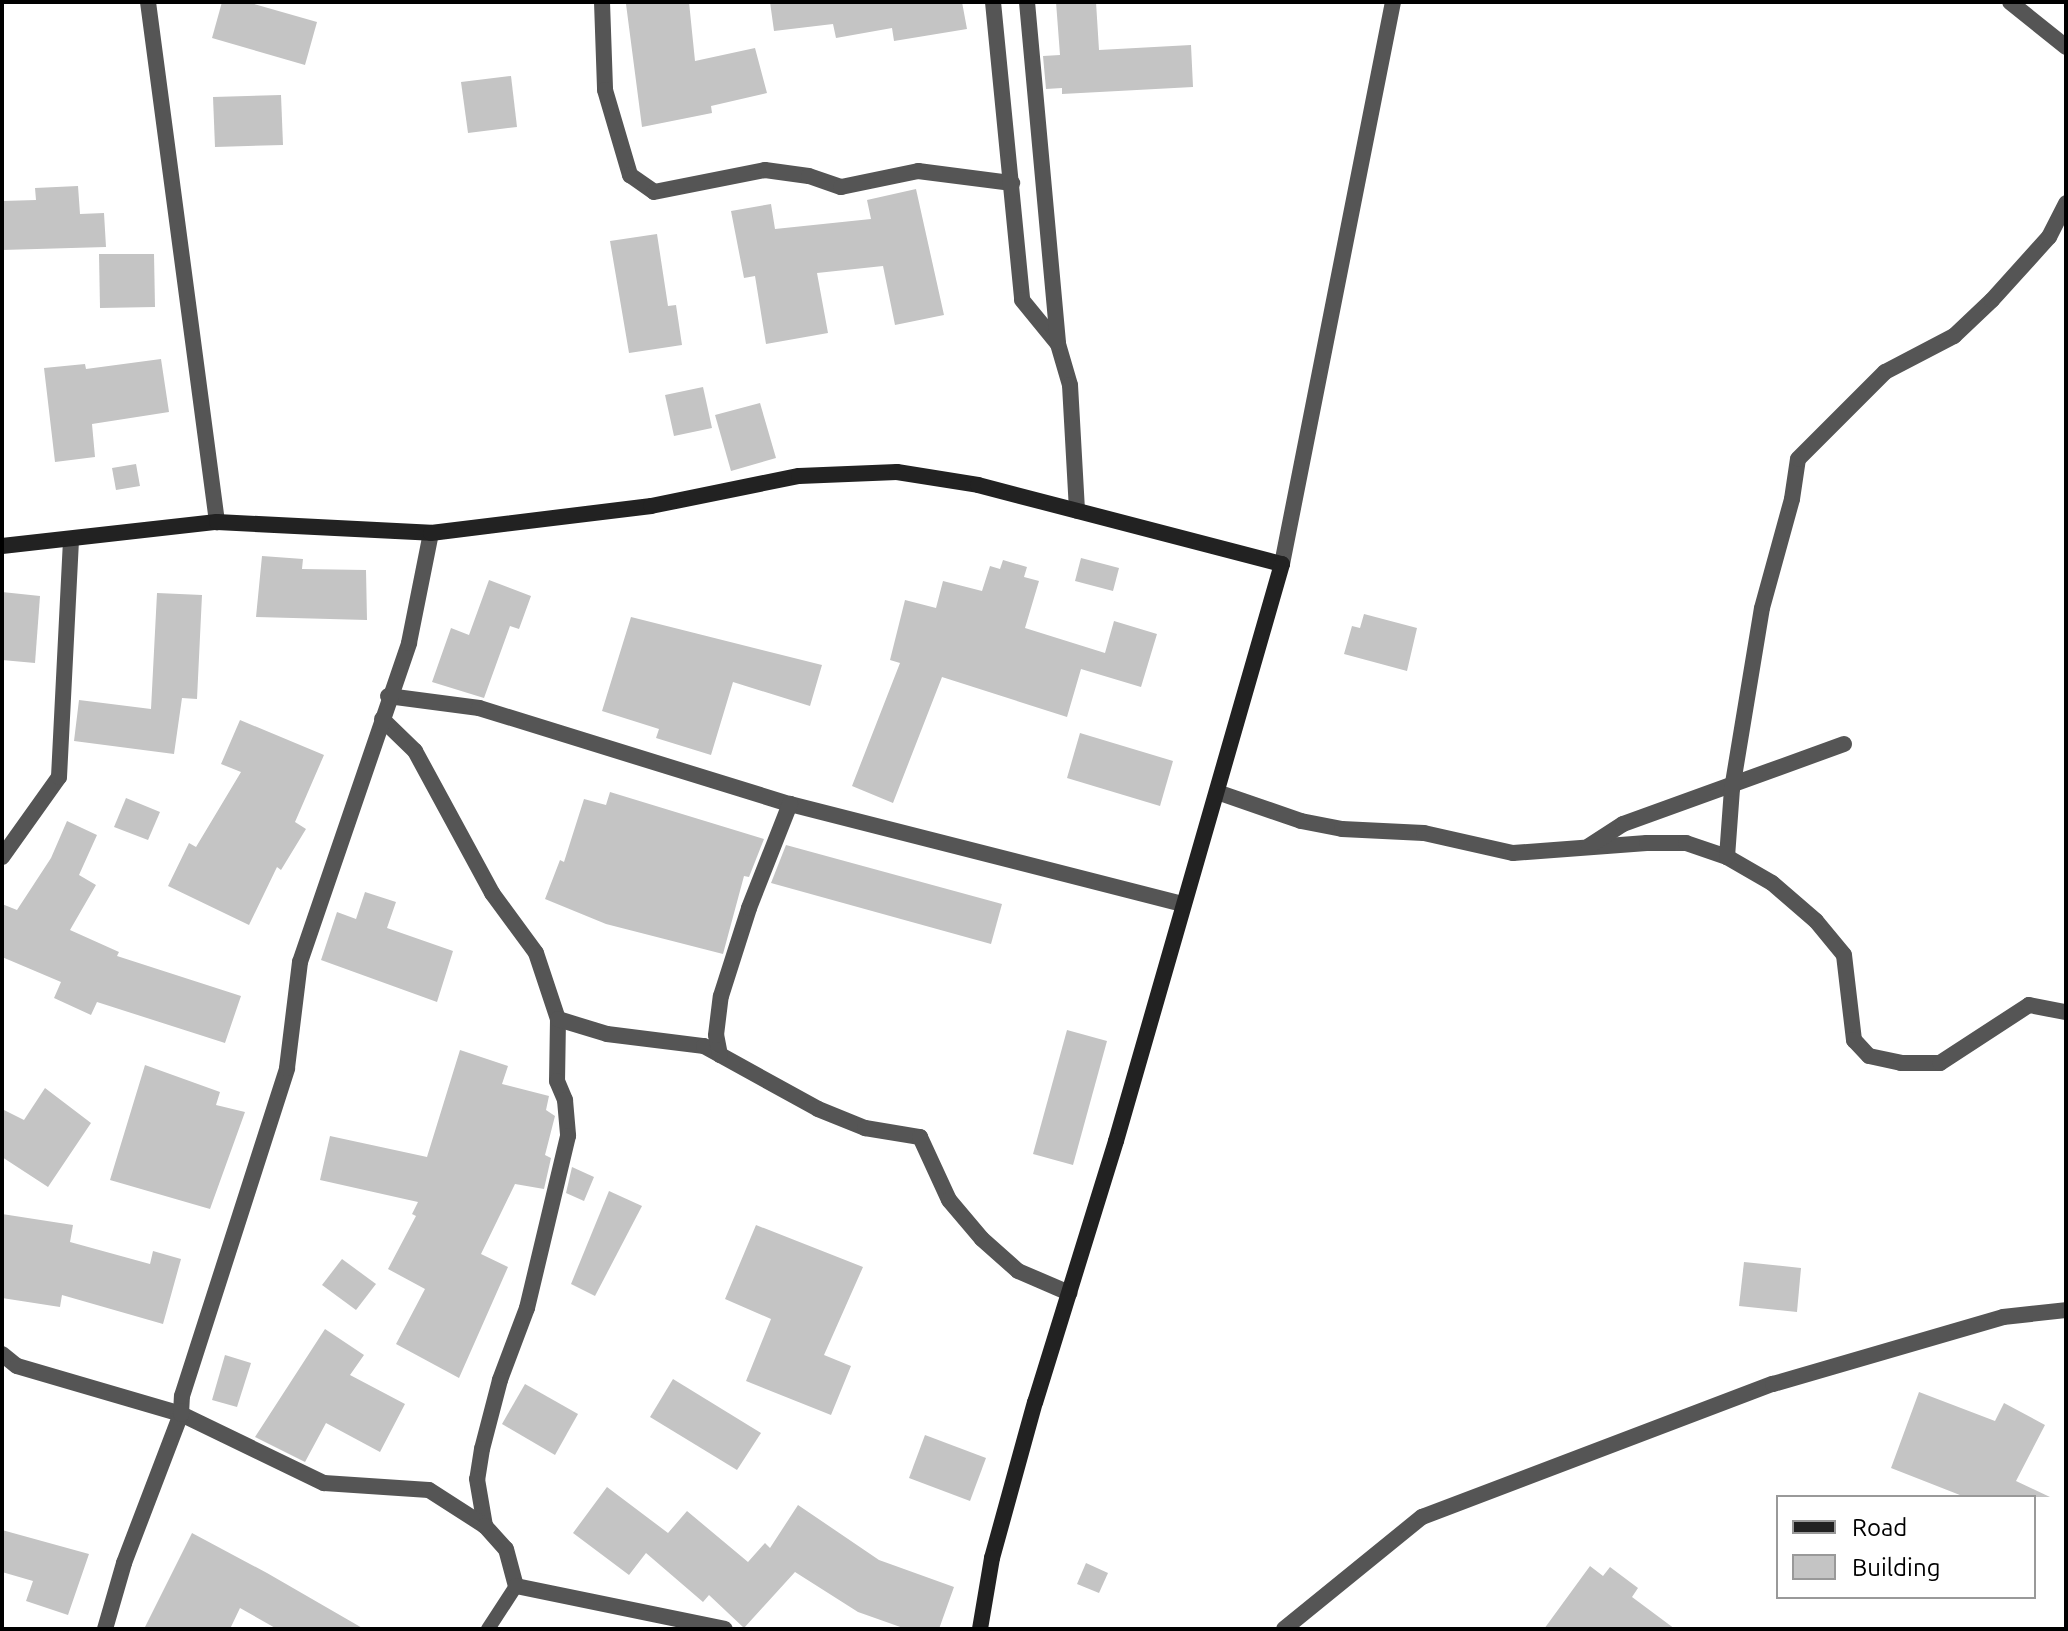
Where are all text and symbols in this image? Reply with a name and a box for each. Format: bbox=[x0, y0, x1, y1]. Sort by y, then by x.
legend bbox=[1776, 1495, 2036, 1599]
text: Road bbox=[1852, 1514, 1907, 1541]
text: Building bbox=[1852, 1554, 1940, 1581]

